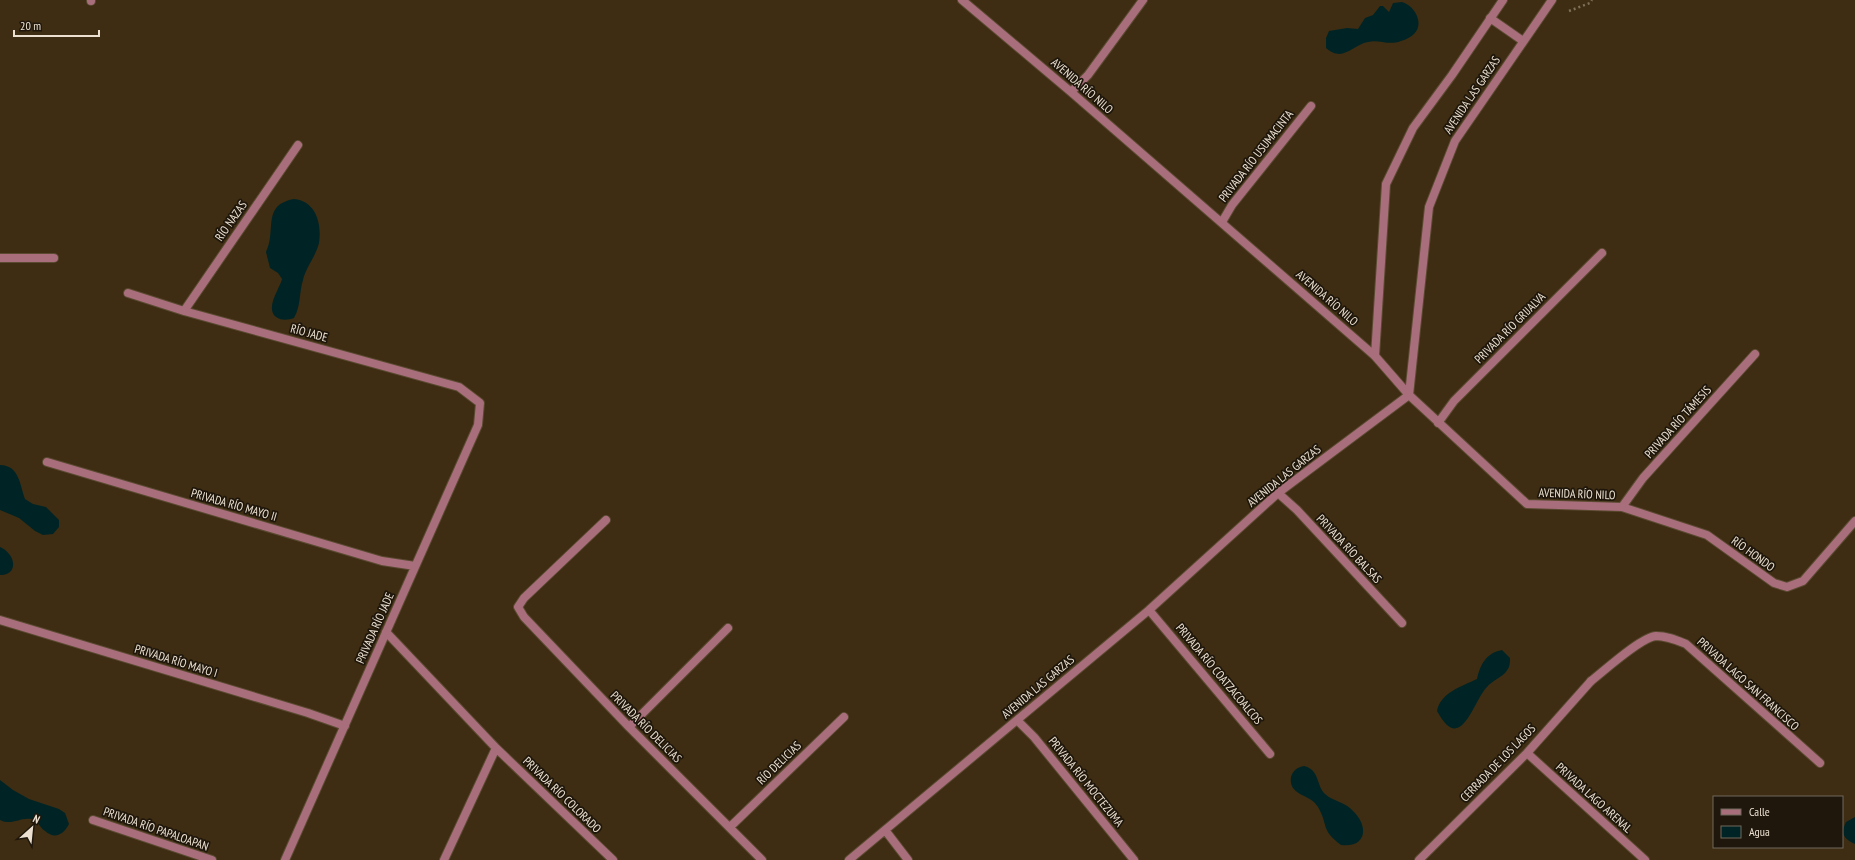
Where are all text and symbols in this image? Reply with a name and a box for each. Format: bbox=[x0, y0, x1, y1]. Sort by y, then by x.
scale bar bbox=[14, 12, 99, 38]
text: 20 m bbox=[20, 18, 41, 33]
street label: AVENIDA LAS GARZAS bbox=[1440, 53, 1503, 136]
street label: AVENIDA RÍO NILO bbox=[1048, 55, 1117, 117]
street label: PRIVADA RÍO USUMACINTA bbox=[1215, 107, 1296, 204]
street label: RÍO NAZAS bbox=[211, 198, 250, 244]
street label: AVENIDA RÍO NILO bbox=[1293, 267, 1362, 329]
street label: PRIVADA RÍO GRIJALVA bbox=[1471, 289, 1548, 366]
street label: RÍO JADE bbox=[289, 320, 329, 345]
street label: PRIVADA RÍO TÁMESIS bbox=[1641, 382, 1714, 461]
street label: AVENIDA LAS GARZAS bbox=[1244, 441, 1324, 510]
street label: PRIVADA RÍO MAYO II bbox=[189, 485, 279, 524]
street label: AVENIDA RÍO NILO bbox=[1538, 485, 1616, 502]
street label: PRIVADA RÍO BALSAS bbox=[1314, 511, 1385, 586]
street label: RÍO HONDO bbox=[1729, 533, 1778, 575]
street label: PRIVADA RÍO JADE bbox=[352, 590, 397, 666]
street label: PRIVADA RÍO COATZACOALCOS bbox=[1173, 620, 1266, 727]
street label: PRIVADA LAGO SAN FRANCISCO bbox=[1694, 634, 1803, 734]
street label: PRIVADA RÍO MAYO I bbox=[133, 641, 219, 680]
street label: AVENIDA LAS GARZAS bbox=[998, 652, 1077, 721]
street label: PRIVADA RÍO DELICIAS bbox=[608, 688, 685, 765]
street label: CERRADA DE LOS LAGOS bbox=[1457, 721, 1539, 805]
street label: PRIVADA RÍO MOCTEZUMA bbox=[1046, 734, 1127, 830]
street label: RÍO DELICIAS bbox=[753, 738, 804, 787]
street label: PRIVADA RÍO COLORADO bbox=[520, 753, 605, 836]
street label: PRIVADA LAGO ARENAL bbox=[1553, 759, 1636, 836]
legend bbox=[1713, 796, 1843, 848]
street label: PRIVADA RÍO PAPALOAPAN bbox=[102, 803, 211, 854]
text: Calle bbox=[1749, 804, 1770, 819]
north arrow bbox=[12, 808, 52, 848]
text: N bbox=[31, 812, 42, 827]
text: Agua bbox=[1749, 824, 1770, 839]

